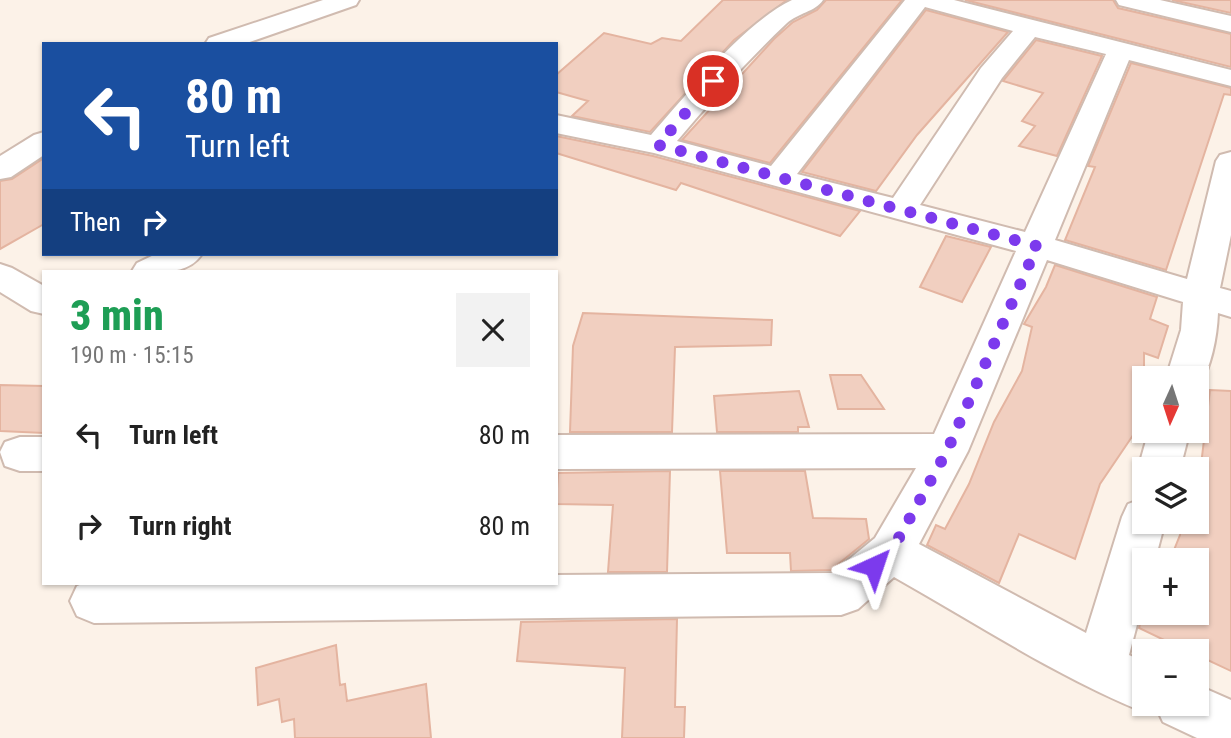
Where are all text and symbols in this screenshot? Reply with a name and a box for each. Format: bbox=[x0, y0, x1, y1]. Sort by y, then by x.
pin bbox=[683, 51, 743, 111]
icon: arrive bbox=[694, 62, 732, 100]
text: 80 m bbox=[185, 68, 282, 125]
icon: left bbox=[70, 70, 161, 161]
text: Turn left bbox=[185, 127, 290, 165]
icon: right bbox=[135, 203, 173, 241]
text: Then bbox=[70, 207, 121, 237]
text: 3 min bbox=[70, 291, 164, 340]
button: close bbox=[456, 293, 530, 367]
text: 190 m · 15:15 bbox=[70, 342, 194, 369]
north arrow bbox=[1132, 366, 1209, 443]
map controls bbox=[1132, 366, 1209, 716]
icon: left bbox=[70, 416, 108, 454]
text: Turn left bbox=[129, 420, 218, 450]
text: 80 m bbox=[479, 420, 530, 450]
button: layers bbox=[1132, 457, 1209, 534]
icon: right bbox=[70, 507, 108, 545]
text: Turn right bbox=[129, 511, 231, 541]
text: 80 m bbox=[479, 511, 530, 541]
position arrow bbox=[837, 529, 911, 603]
button: + bbox=[1132, 548, 1209, 625]
button: − bbox=[1132, 639, 1209, 716]

